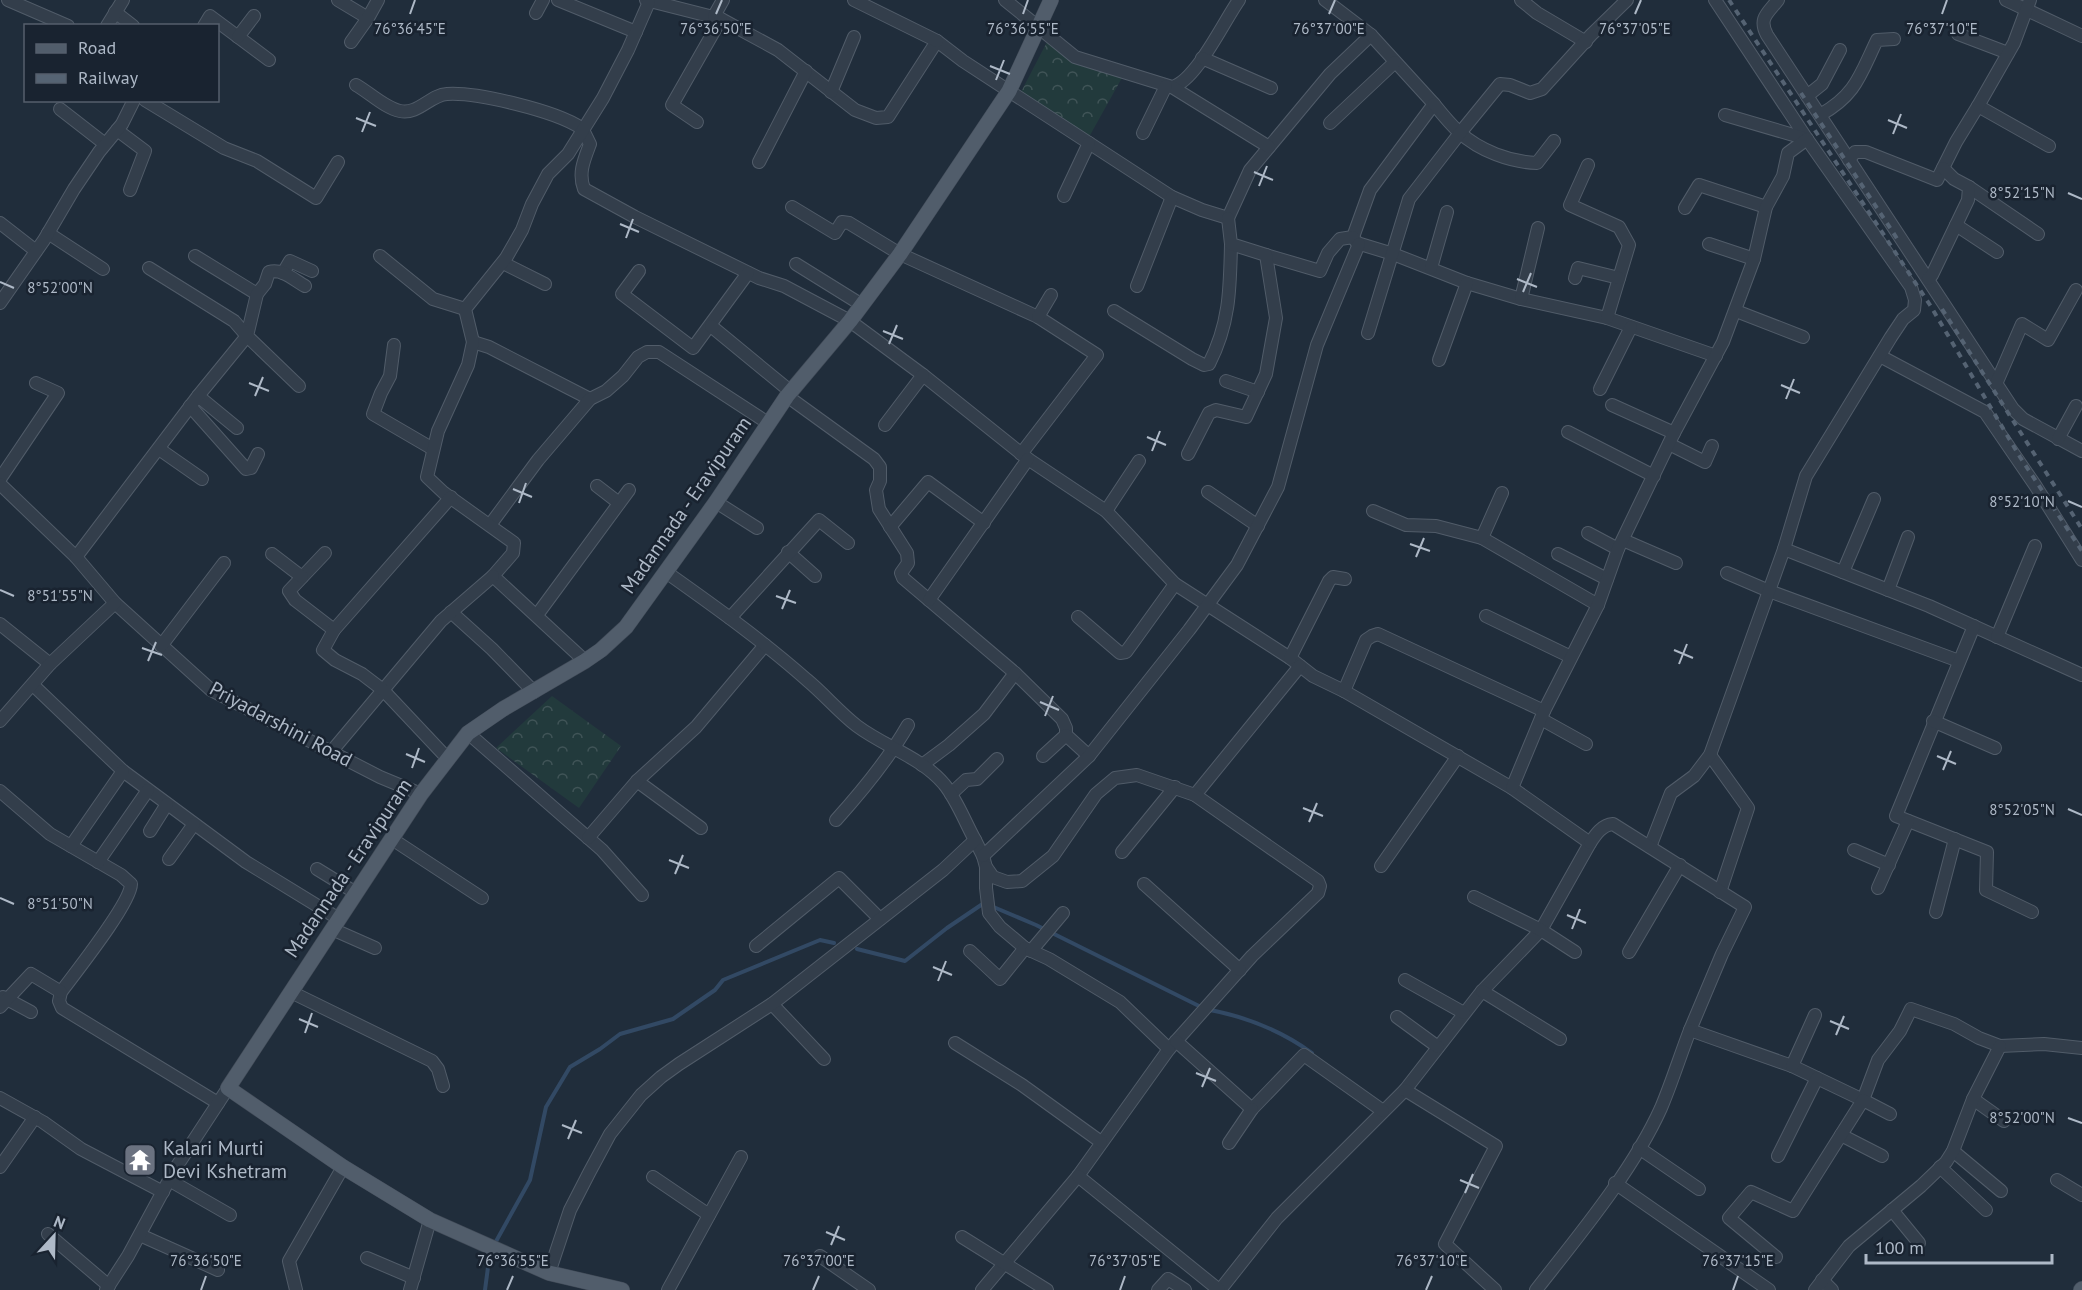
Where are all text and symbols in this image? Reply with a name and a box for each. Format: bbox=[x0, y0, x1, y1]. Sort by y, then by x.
text: 76°36'45"E bbox=[374, 19, 446, 38]
text: 76°36'50"E bbox=[680, 19, 752, 38]
text: 76°36'55"E bbox=[987, 19, 1059, 38]
text: 76°37'00"E bbox=[1293, 19, 1365, 38]
text: 76°37'05"E bbox=[1599, 19, 1671, 38]
text: 76°37'10"E bbox=[1906, 19, 1978, 38]
legend bbox=[24, 24, 219, 102]
text: Road bbox=[78, 36, 116, 59]
text: Railway bbox=[78, 66, 139, 89]
text: 8°52'15"N bbox=[1989, 183, 2055, 202]
text: 8°52'00"N bbox=[27, 278, 93, 297]
street label: Madannada - Eravipuram bbox=[615, 411, 757, 599]
text: 8°52'10"N bbox=[1989, 492, 2055, 511]
text: 8°51'55"N bbox=[27, 586, 93, 605]
street label: Priyadarshini Road bbox=[205, 675, 357, 773]
street label: Madannada - Eravipuram bbox=[278, 773, 418, 963]
text: 8°52'05"N bbox=[1989, 800, 2055, 819]
text: 8°51'50"N bbox=[27, 894, 93, 913]
text: 8°52'00"N bbox=[1989, 1108, 2055, 1127]
place label: Kalari Murti Devi Kshetram bbox=[163, 1135, 287, 1184]
temple icon: Kalari Murti Devi Kshetram bbox=[122, 1142, 158, 1178]
north arrow bbox=[24, 1206, 84, 1266]
text: N bbox=[51, 1211, 68, 1233]
scale bar bbox=[1866, 1227, 2052, 1265]
text: 100 m bbox=[1875, 1236, 1924, 1259]
text: 76°36'50"E bbox=[170, 1251, 242, 1270]
text: 76°36'55"E bbox=[477, 1251, 549, 1270]
text: 76°37'00"E bbox=[783, 1251, 855, 1270]
text: 76°37'05"E bbox=[1089, 1251, 1161, 1270]
text: 76°37'10"E bbox=[1396, 1251, 1468, 1270]
text: 76°37'15"E bbox=[1702, 1251, 1774, 1270]

